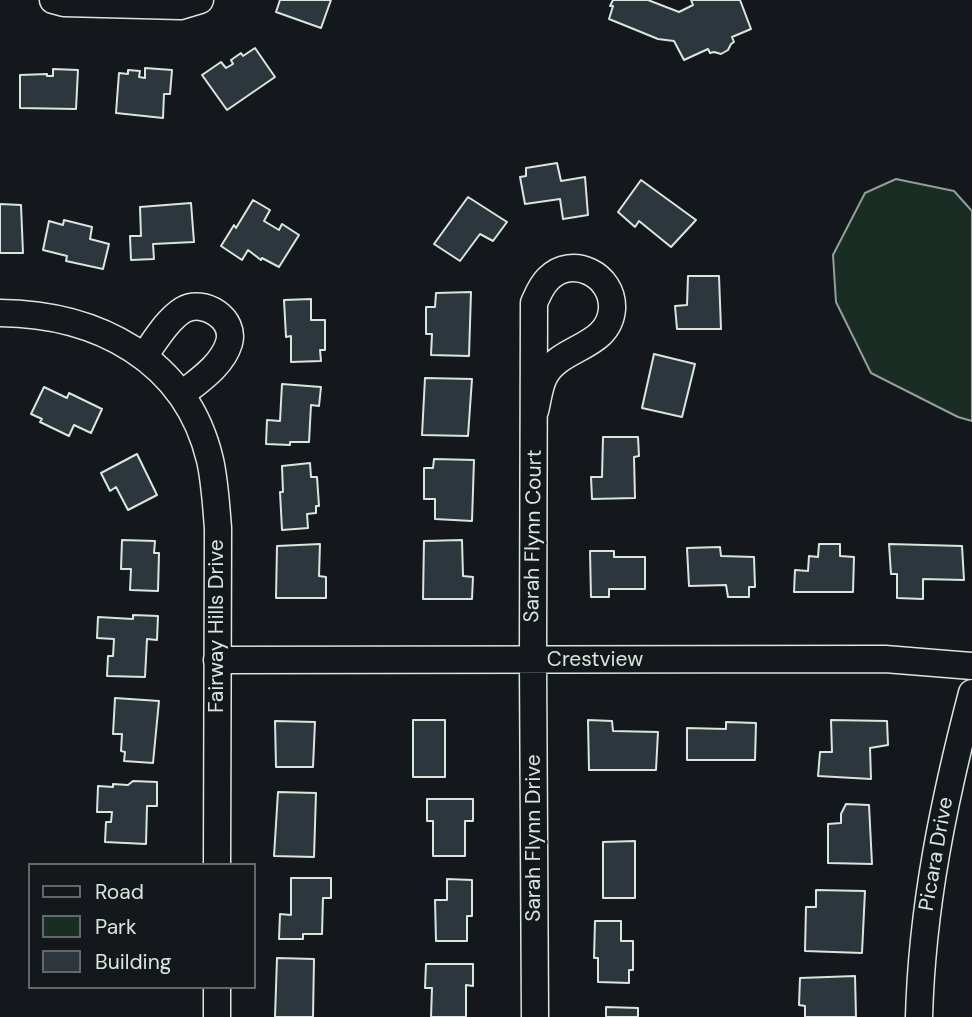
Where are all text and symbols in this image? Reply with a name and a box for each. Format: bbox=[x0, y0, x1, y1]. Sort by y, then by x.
street label: Sarah Flynn Court bbox=[520, 449, 548, 623]
street label: Fairway Hills Drive bbox=[204, 539, 230, 713]
street label: Crestview bbox=[547, 647, 643, 673]
street label: Sarah Flynn Drive bbox=[521, 754, 547, 922]
street label: Picara Drive bbox=[915, 795, 959, 913]
legend bbox=[28, 863, 256, 989]
text: Road bbox=[95, 878, 144, 906]
text: Park bbox=[95, 913, 136, 941]
text: Building bbox=[95, 948, 171, 976]

